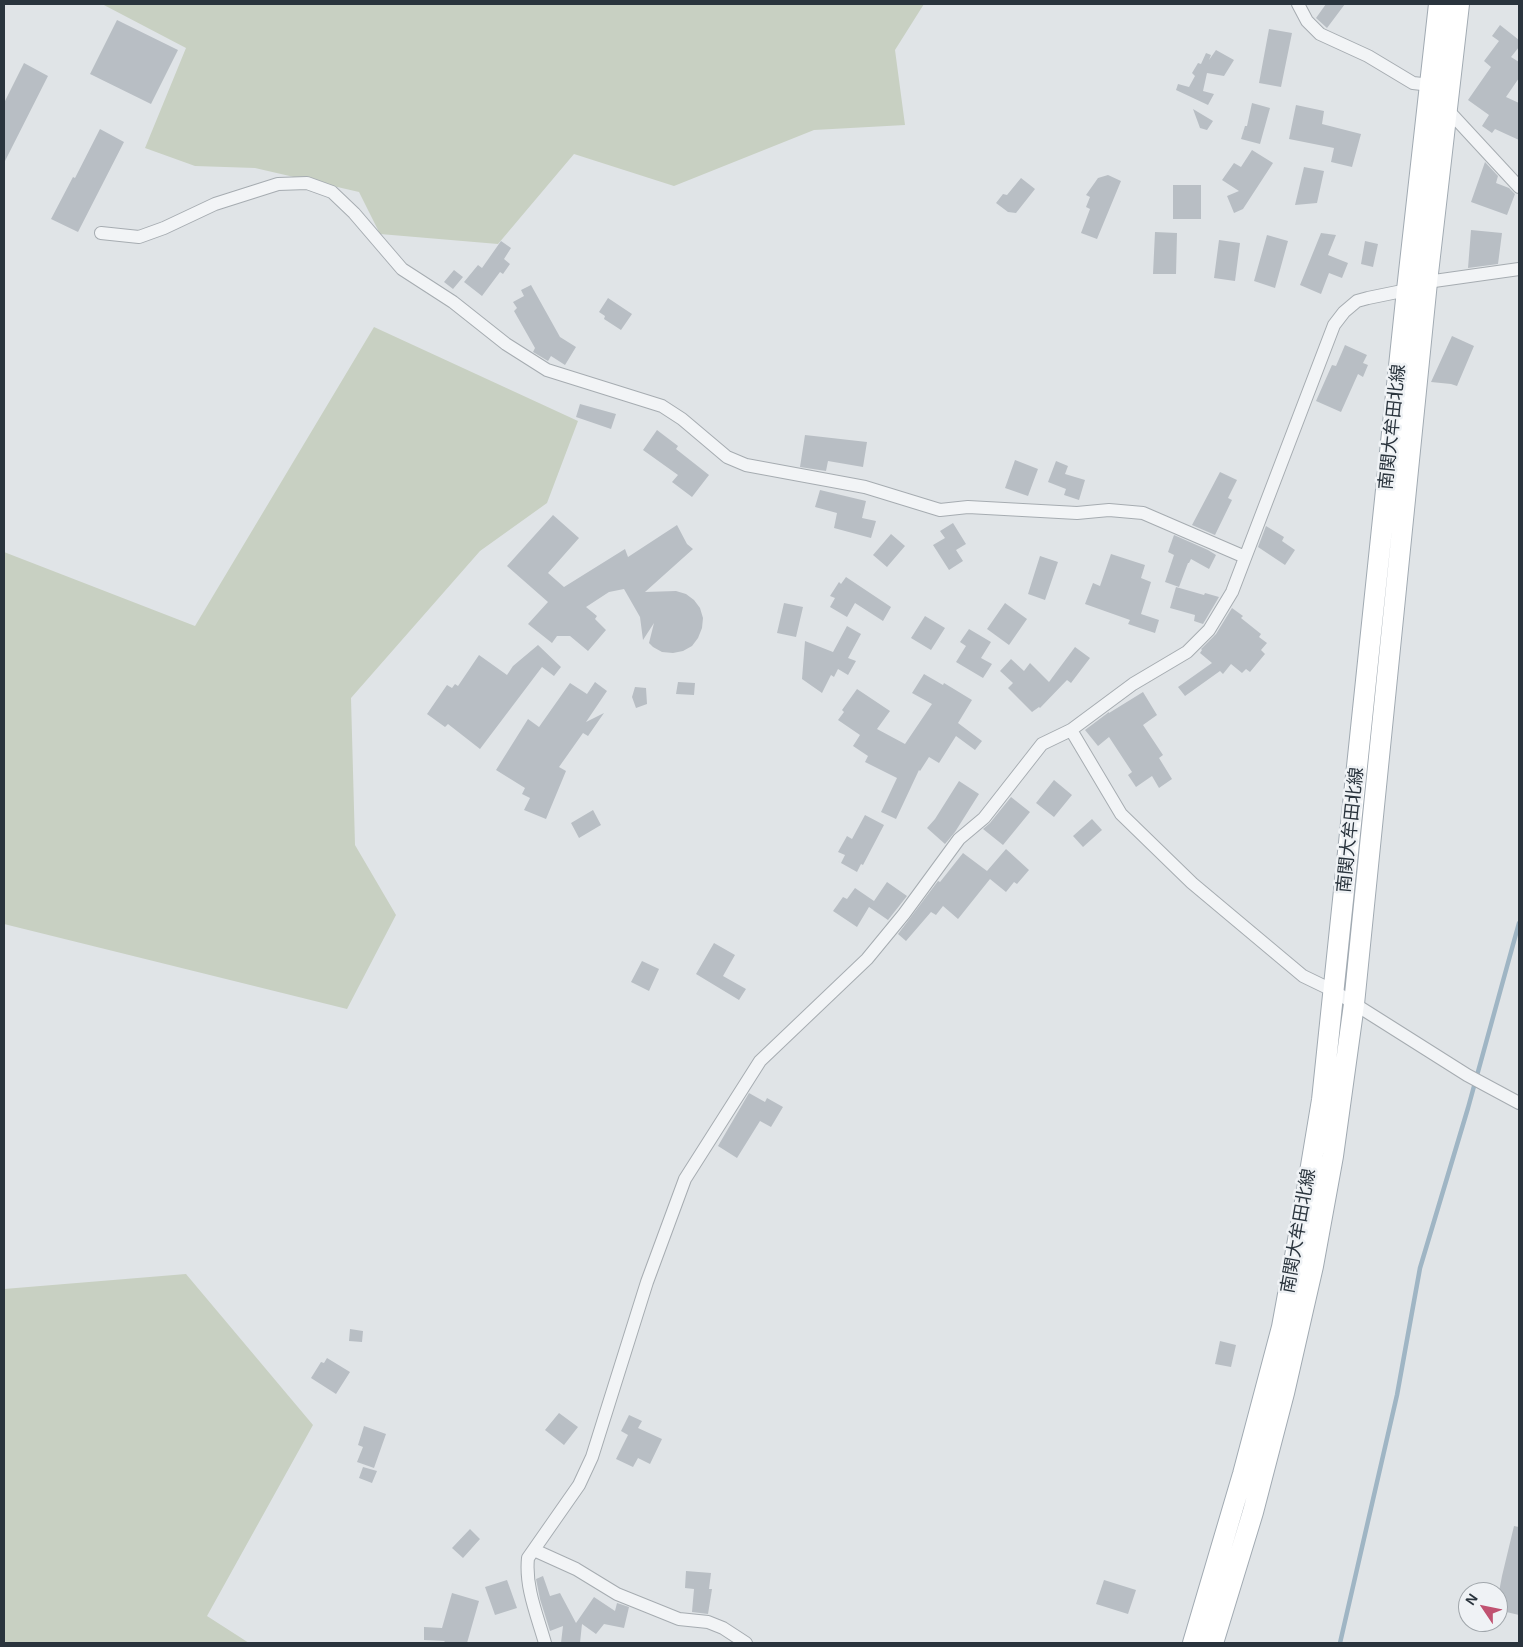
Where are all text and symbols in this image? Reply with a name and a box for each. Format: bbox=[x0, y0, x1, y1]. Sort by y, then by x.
street label: 南関大牟田北線 bbox=[1376, 363, 1410, 491]
street label: 南関大牟田北線 bbox=[1334, 766, 1368, 894]
street label: 南関大牟田北線 bbox=[1277, 1167, 1321, 1295]
north arrow bbox=[1458, 1582, 1508, 1632]
text: N bbox=[1462, 1591, 1481, 1608]

